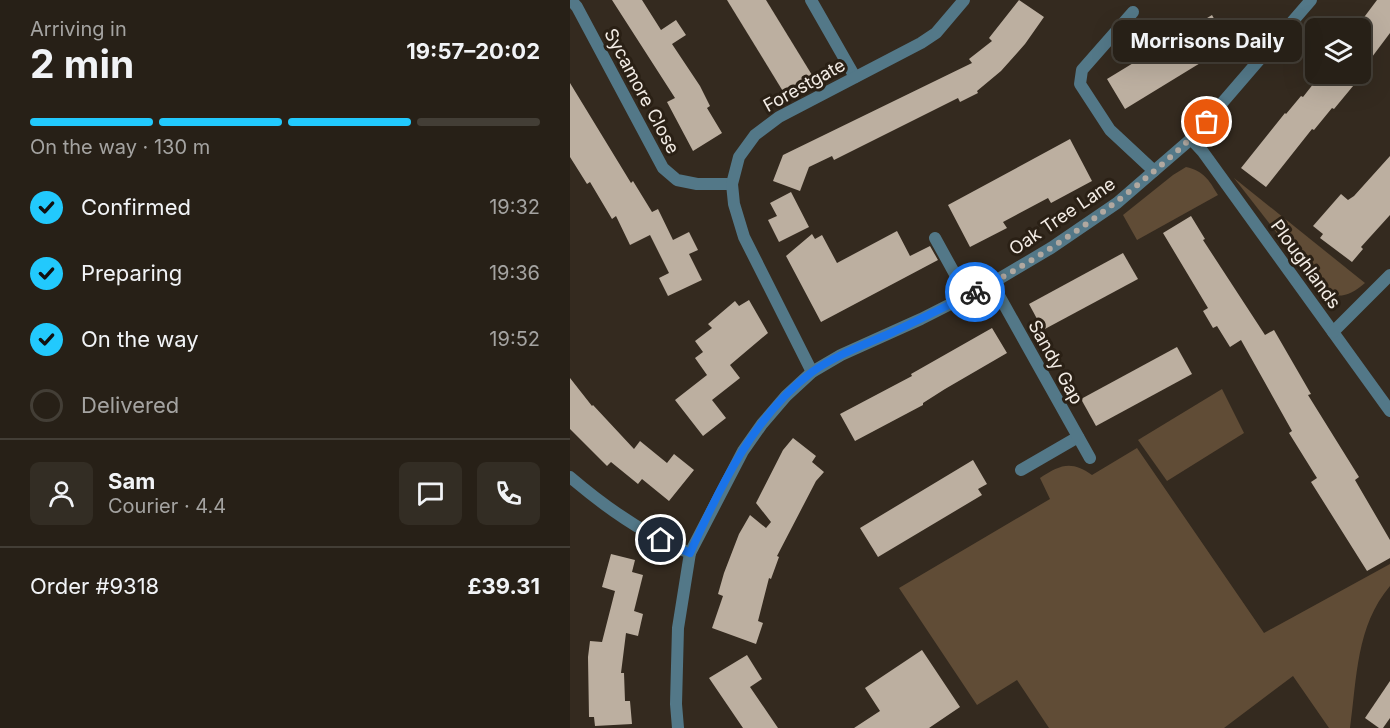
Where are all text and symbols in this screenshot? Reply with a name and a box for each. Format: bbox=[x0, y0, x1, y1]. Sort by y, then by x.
text: Arriving in bbox=[30, 17, 127, 41]
map controls bbox=[1305, 18, 1371, 84]
button: layers bbox=[1305, 18, 1371, 84]
callout: Morrisons Daily bbox=[1112, 20, 1302, 62]
street label: Sycamore Close bbox=[600, 25, 684, 157]
text: Morrisons Daily bbox=[1131, 29, 1284, 53]
text: 19:57–20:02 bbox=[406, 38, 540, 64]
text: 2 min bbox=[30, 40, 134, 87]
street label: Forestgate bbox=[759, 54, 849, 116]
pin bbox=[1181, 96, 1232, 147]
icon: bag bbox=[1190, 105, 1223, 138]
text: On the way · 130 m bbox=[30, 135, 210, 159]
street label: Oak Tree Lane bbox=[1005, 173, 1119, 259]
icon: check bbox=[30, 191, 63, 224]
text: Confirmed bbox=[81, 194, 191, 220]
text: 19:32 bbox=[489, 195, 540, 219]
street label: Ploughlands bbox=[1267, 216, 1345, 312]
icon: check bbox=[30, 257, 63, 290]
text: Preparing bbox=[81, 260, 182, 286]
text: 19:36 bbox=[489, 261, 540, 285]
courier bbox=[945, 262, 1005, 322]
icon: bike bbox=[959, 276, 992, 309]
street label: Sandy Gap bbox=[1024, 316, 1088, 408]
icon: check bbox=[30, 323, 63, 356]
text: On the way bbox=[81, 326, 199, 352]
text: 19:52 bbox=[489, 327, 540, 351]
text: Delivered bbox=[81, 392, 179, 418]
button: person bbox=[30, 462, 93, 525]
button: chat bbox=[399, 462, 462, 525]
button: phone bbox=[477, 462, 540, 525]
text: Sam bbox=[108, 468, 155, 494]
text: Courier · 4.4 bbox=[108, 494, 226, 518]
pin bbox=[635, 514, 686, 565]
icon: home bbox=[644, 523, 677, 556]
text: Order #9318 bbox=[30, 573, 159, 599]
text: £39.31 bbox=[468, 573, 540, 599]

